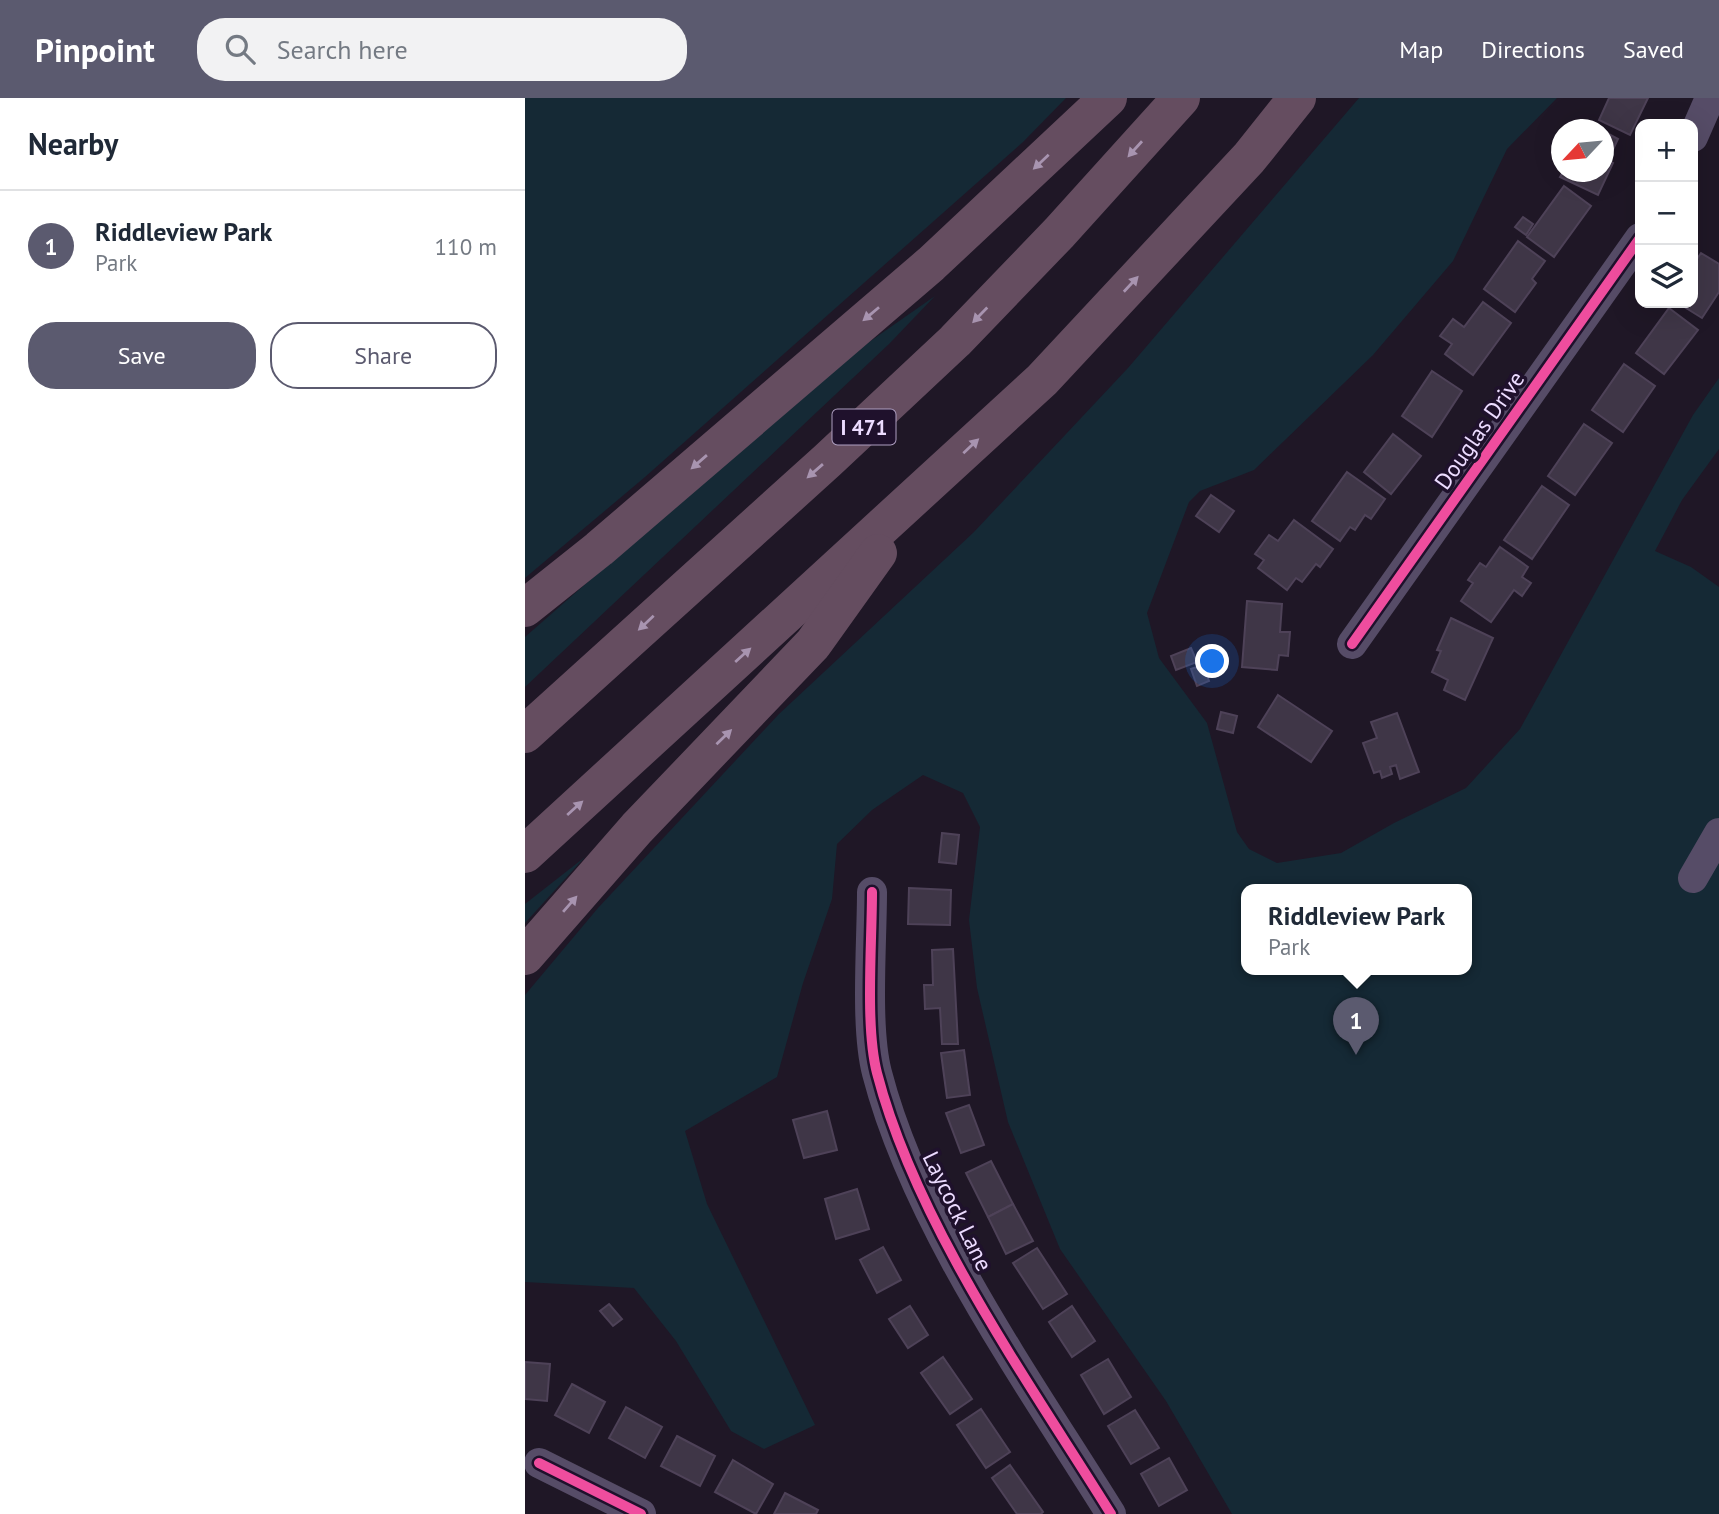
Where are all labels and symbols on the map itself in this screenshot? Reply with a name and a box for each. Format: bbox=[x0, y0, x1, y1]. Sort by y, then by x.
north arrow bbox=[1551, 119, 1614, 182]
one-way arrow bbox=[1128, 140, 1144, 157]
one-way arrow bbox=[1032, 154, 1050, 170]
one-way arrow bbox=[1123, 276, 1139, 293]
one-way arrow bbox=[863, 306, 880, 321]
one-way arrow bbox=[971, 306, 988, 323]
street label: Douglas Drive bbox=[1428, 365, 1530, 495]
road number: I 471 bbox=[833, 410, 895, 444]
one-way arrow bbox=[962, 438, 980, 454]
one-way arrow bbox=[690, 454, 708, 470]
one-way arrow bbox=[806, 463, 824, 479]
one-way arrow bbox=[638, 615, 655, 631]
your location bbox=[1195, 644, 1229, 678]
one-way arrow bbox=[734, 647, 751, 663]
one-way arrow bbox=[716, 729, 733, 746]
one-way arrow bbox=[566, 800, 584, 816]
one-way arrow bbox=[562, 896, 577, 913]
pin: 1 bbox=[1333, 997, 1379, 1055]
street label: Laycock Lane bbox=[917, 1146, 999, 1276]

